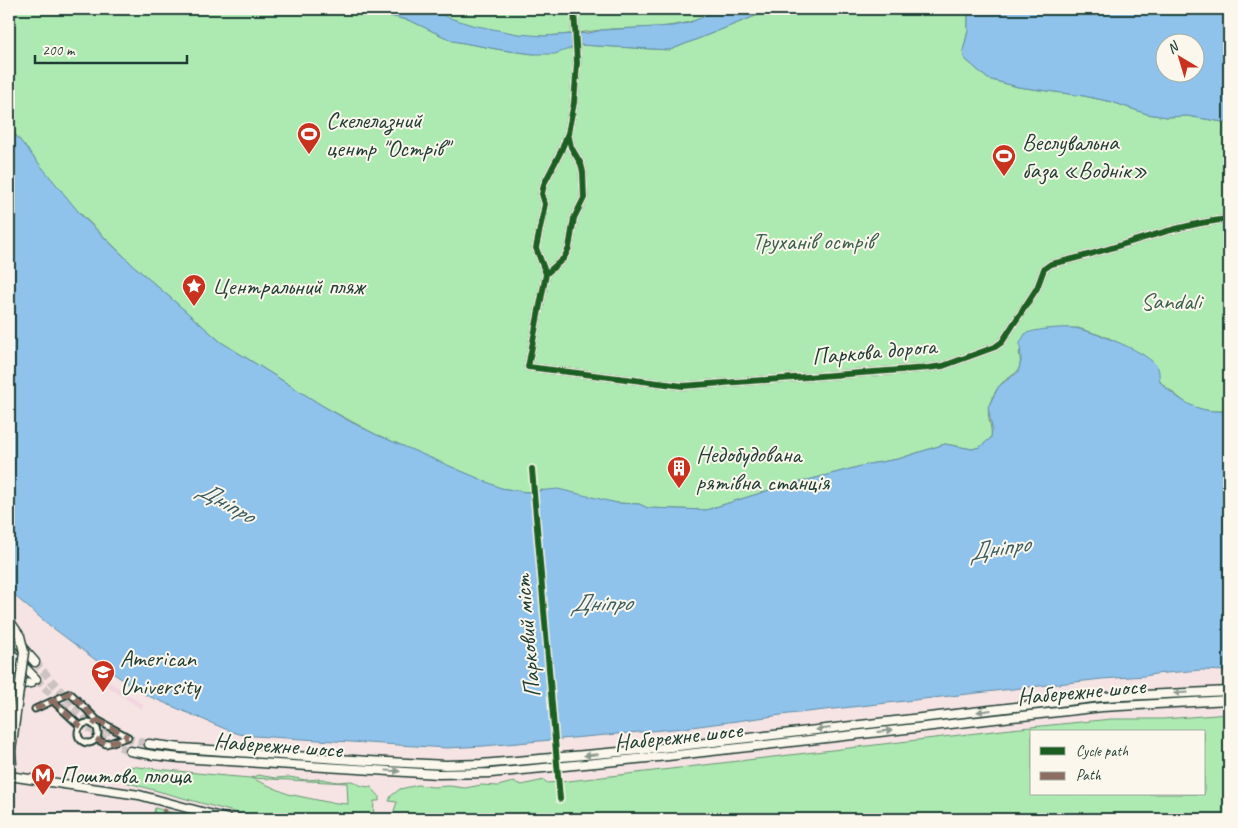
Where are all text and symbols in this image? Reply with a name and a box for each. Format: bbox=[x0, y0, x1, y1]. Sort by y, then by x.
scale bar bbox=[35, 32, 188, 64]
north arrow bbox=[1156, 32, 1206, 82]
text: N bbox=[1164, 37, 1183, 58]
text: 200 m bbox=[42, 41, 76, 60]
place label: Скелелазний центр "Острів" bbox=[326, 105, 454, 163]
sports icon: Скелелазний центр "Острів" bbox=[296, 121, 322, 155]
place label: Веслувальна база «Воднік» bbox=[1022, 127, 1147, 185]
sports icon: Веслувальна база «Воднік» bbox=[991, 143, 1017, 177]
park label: Труханів острів bbox=[752, 226, 880, 256]
place label: Центральний пляж bbox=[212, 271, 367, 301]
place icon: Центральний пляж bbox=[181, 273, 207, 307]
park label: Sandali bbox=[1141, 286, 1205, 316]
street label: Паркова дорога bbox=[810, 330, 940, 371]
place label: Недобудована рятівна станція bbox=[696, 439, 831, 497]
building icon: Недобудована рятівна станція bbox=[666, 455, 692, 489]
water label: Дніпро bbox=[191, 473, 263, 532]
water label: Дніпро bbox=[965, 527, 1035, 569]
street label: Парковий міст bbox=[507, 572, 547, 699]
water label: Дніпро bbox=[569, 586, 635, 620]
place label: American University bbox=[120, 643, 202, 701]
school or university icon: American University bbox=[90, 659, 116, 693]
street label: Набережне шосе bbox=[1016, 670, 1149, 712]
one-way arrow bbox=[1172, 690, 1188, 698]
one-way arrow bbox=[976, 707, 992, 715]
street label: Набережне шосе bbox=[613, 714, 746, 758]
one-way arrow bbox=[814, 725, 830, 733]
street label: Набережне шосе bbox=[213, 726, 345, 765]
one-way arrow bbox=[878, 727, 894, 735]
legend bbox=[1030, 730, 1206, 796]
text: Cycle path bbox=[1076, 742, 1128, 761]
one-way arrow bbox=[583, 751, 599, 759]
place label: Поштова площа bbox=[60, 760, 192, 790]
metro station icon: Поштова площа bbox=[30, 762, 56, 796]
text: Path bbox=[1076, 766, 1102, 785]
one-way arrow bbox=[385, 768, 401, 776]

